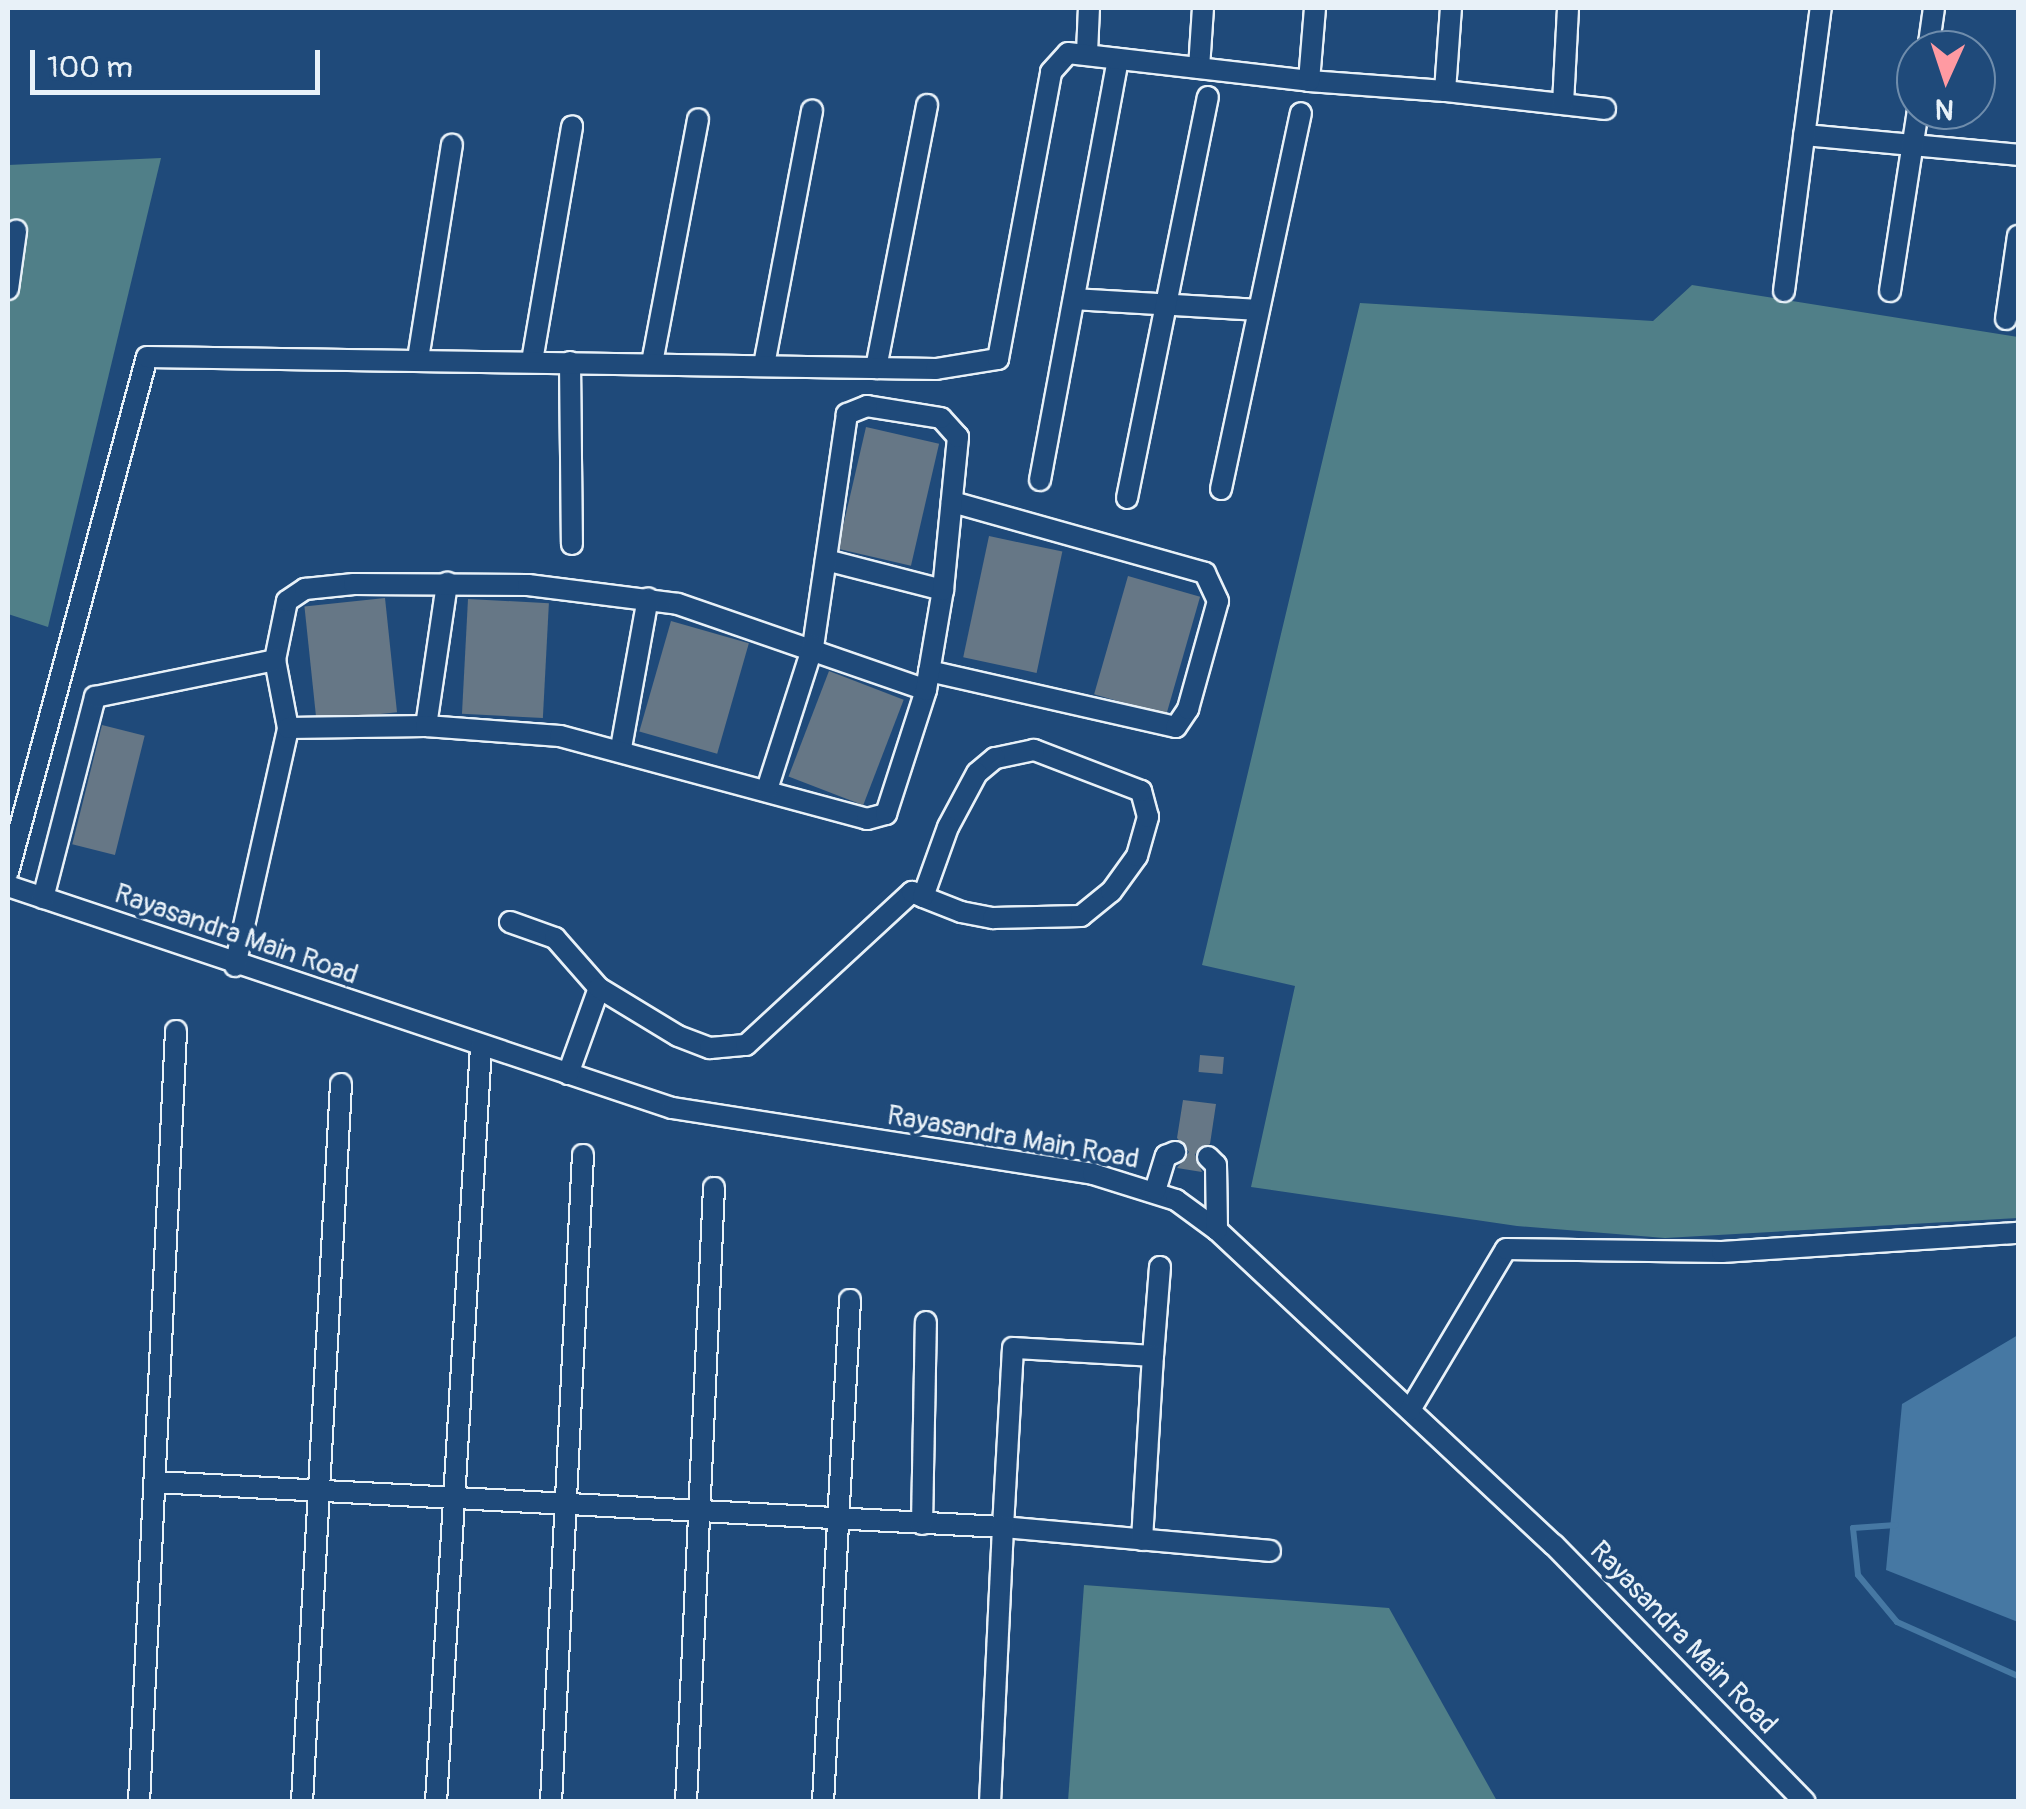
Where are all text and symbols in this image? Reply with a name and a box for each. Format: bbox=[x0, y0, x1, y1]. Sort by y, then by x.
scale bar bbox=[35, 30, 325, 92]
north arrow bbox=[1896, 30, 1996, 130]
text: 100 m bbox=[47, 49, 133, 86]
text: N bbox=[1934, 90, 1955, 126]
street label: Rayasandra Main Road bbox=[110, 878, 362, 992]
street label: Rayasandra Main Road bbox=[884, 1099, 1142, 1177]
street label: Rayasandra Main Road bbox=[1582, 1534, 1784, 1742]

